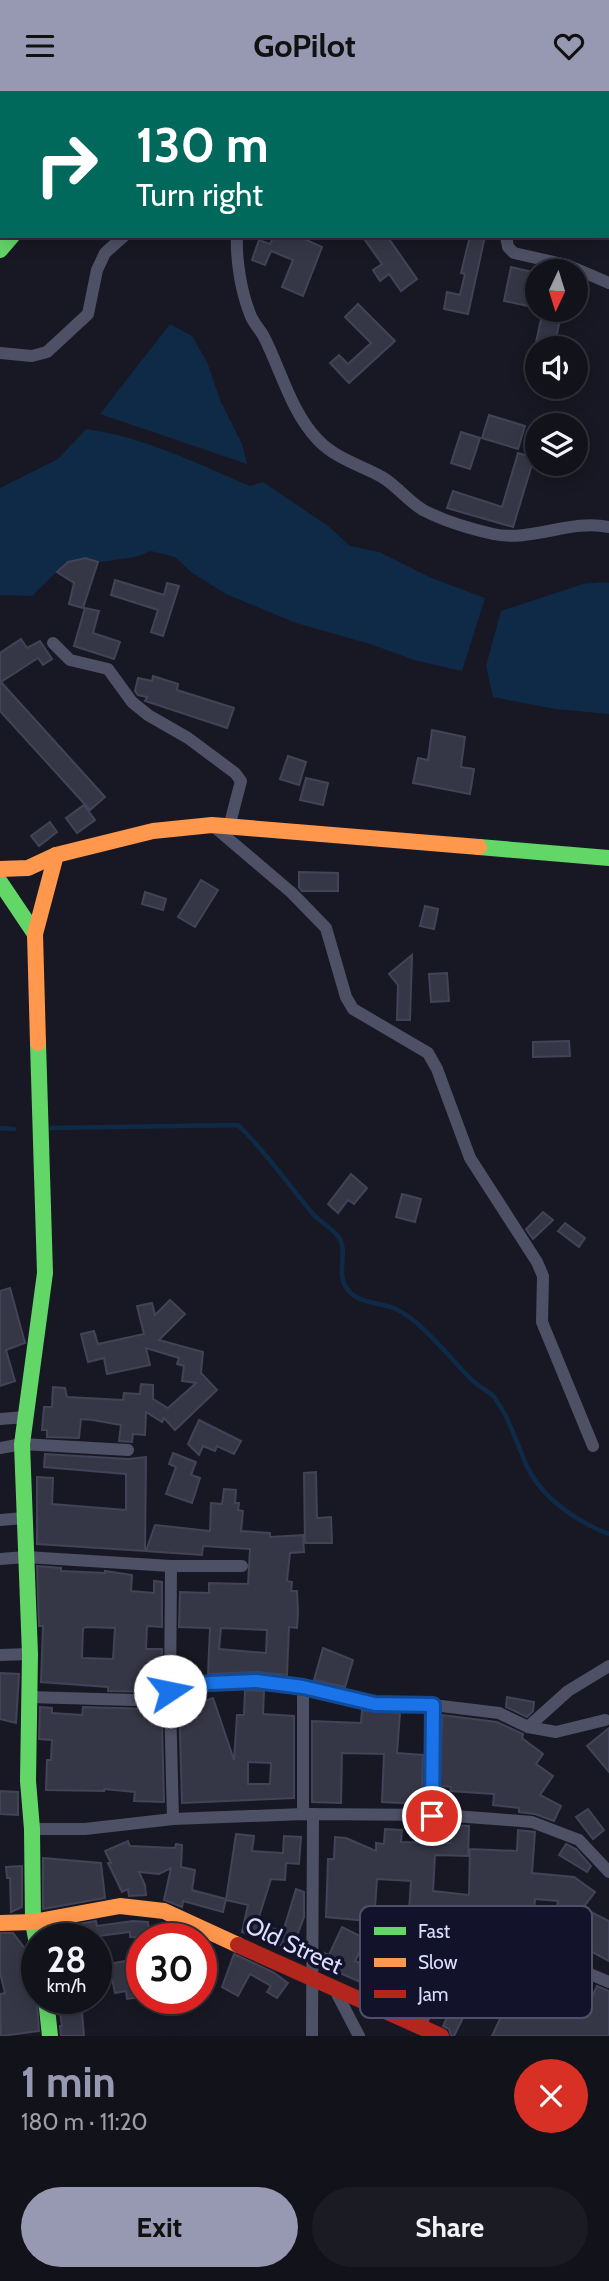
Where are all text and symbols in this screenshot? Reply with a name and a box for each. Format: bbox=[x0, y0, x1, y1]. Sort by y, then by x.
text: GoPilot bbox=[253, 26, 356, 65]
icon: menu bbox=[21, 27, 59, 65]
icon: heart bbox=[550, 27, 588, 65]
text: 130 m bbox=[136, 115, 269, 174]
icon: right bbox=[21, 119, 112, 210]
text: Turn right bbox=[136, 175, 263, 214]
north arrow bbox=[525, 259, 588, 322]
map controls bbox=[525, 259, 588, 476]
button: sound bbox=[525, 336, 588, 399]
button: layers bbox=[525, 413, 588, 476]
position arrow bbox=[133, 1654, 207, 1728]
pin bbox=[402, 1786, 462, 1846]
icon: arrive bbox=[413, 1797, 451, 1835]
legend bbox=[360, 1906, 592, 2018]
street label: Old Street bbox=[241, 1910, 347, 1980]
text: Fast bbox=[418, 1920, 451, 1943]
speed limit sign: 30 bbox=[126, 1923, 217, 2014]
text: 28 bbox=[47, 1938, 86, 1981]
text: Slow bbox=[418, 1951, 458, 1974]
text: km/h bbox=[47, 1975, 86, 1997]
text: Jam bbox=[417, 1983, 448, 2006]
text: 1 min bbox=[21, 2056, 116, 2108]
button: close bbox=[514, 2059, 588, 2133]
text: 180 m · 11:20 bbox=[21, 2108, 148, 2136]
button: Exit bbox=[21, 2187, 298, 2267]
button: Share bbox=[312, 2187, 588, 2267]

